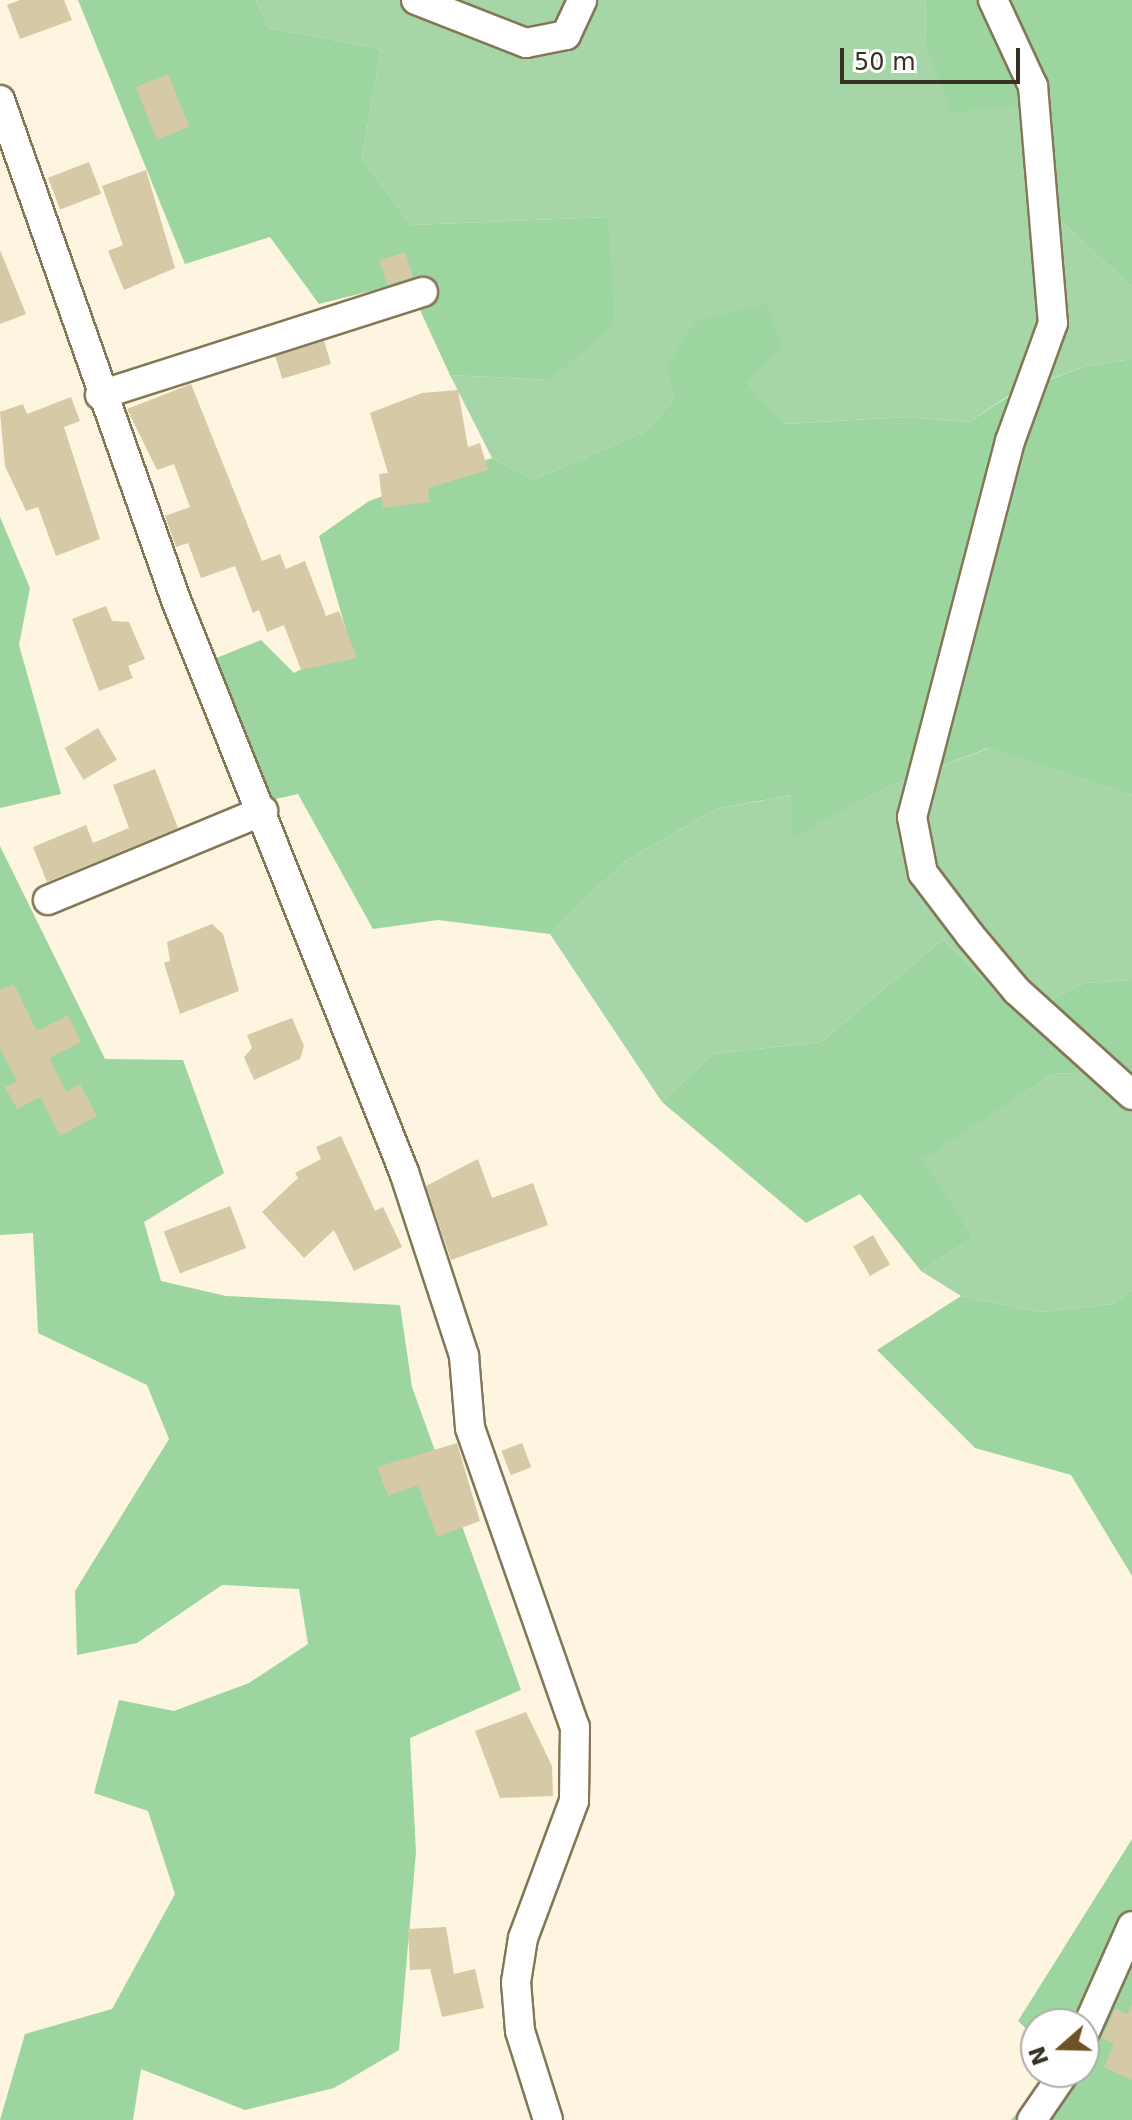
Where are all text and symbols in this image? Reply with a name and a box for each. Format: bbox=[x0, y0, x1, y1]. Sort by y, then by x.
scale bar bbox=[844, 32, 1024, 82]
text: 50 m bbox=[854, 48, 916, 76]
north arrow bbox=[1020, 2008, 1100, 2088]
text: N bbox=[1024, 2043, 1054, 2069]

